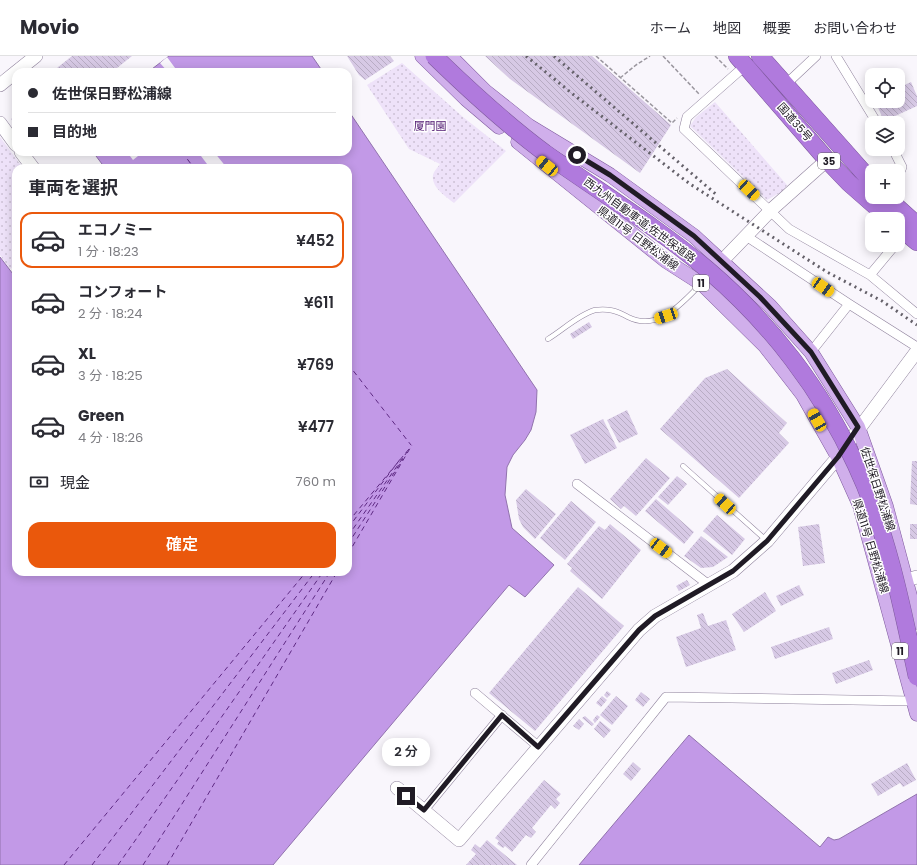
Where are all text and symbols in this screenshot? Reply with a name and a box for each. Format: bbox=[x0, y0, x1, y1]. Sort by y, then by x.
text: Movio bbox=[20, 14, 79, 41]
text: ホーム bbox=[649, 18, 691, 38]
text: 地図 bbox=[713, 18, 741, 38]
text: 概要 bbox=[763, 18, 791, 38]
text: お問い合わせ bbox=[813, 18, 897, 38]
map controls bbox=[865, 68, 905, 252]
button: locate bbox=[865, 68, 905, 108]
text: 佐世保日野松浦線 bbox=[52, 83, 172, 104]
street label: 国道35号 bbox=[774, 99, 816, 145]
button: layers bbox=[865, 116, 905, 156]
park label: 厦門園 bbox=[414, 118, 447, 134]
text: 目的地 bbox=[52, 121, 97, 142]
route start bbox=[568, 146, 586, 164]
road number: 35 bbox=[818, 153, 840, 169]
car bbox=[534, 154, 560, 178]
button: + bbox=[865, 164, 905, 204]
street label: 西九州自動車道;佐世保道路 bbox=[581, 174, 699, 266]
text: 車両を選択 bbox=[28, 175, 118, 200]
car bbox=[736, 177, 762, 203]
street label: 県道11号 日野松浦線 bbox=[594, 202, 682, 274]
button: − bbox=[865, 212, 905, 252]
text: エコノミー bbox=[78, 219, 153, 240]
icon: car bbox=[30, 222, 66, 258]
text: ¥452 bbox=[296, 230, 334, 251]
text: 1 分 · 18:23 bbox=[78, 242, 139, 261]
road number: 11 bbox=[693, 275, 709, 291]
car bbox=[810, 275, 836, 299]
text: コンフォート bbox=[78, 281, 168, 302]
icon: car bbox=[30, 284, 66, 320]
text: ¥611 bbox=[304, 292, 334, 313]
text: 2 分 · 18:24 bbox=[78, 304, 142, 323]
car bbox=[653, 307, 679, 325]
text: XL bbox=[78, 343, 96, 364]
icon: car bbox=[30, 346, 66, 382]
text: ¥769 bbox=[297, 354, 334, 375]
text: 3 分 · 18:25 bbox=[78, 366, 143, 385]
text: Green bbox=[78, 405, 124, 426]
car bbox=[806, 407, 828, 433]
icon: car bbox=[30, 408, 66, 444]
text: ¥477 bbox=[298, 416, 334, 437]
text: 4 分 · 18:26 bbox=[78, 428, 143, 447]
street label: 佐世保日野松浦線 bbox=[857, 445, 899, 533]
icon: cash bbox=[28, 471, 50, 493]
text: 現金 bbox=[60, 472, 90, 493]
text: 760 m bbox=[296, 472, 336, 491]
car bbox=[712, 492, 738, 516]
street label: 県道11号 日野松浦線 bbox=[849, 497, 893, 595]
button: 確定 bbox=[28, 522, 336, 568]
car bbox=[648, 536, 674, 560]
road number: 11 bbox=[892, 643, 908, 659]
callout: 2 分 bbox=[382, 738, 430, 766]
text: 2 分 bbox=[394, 742, 418, 761]
route end bbox=[397, 787, 415, 805]

